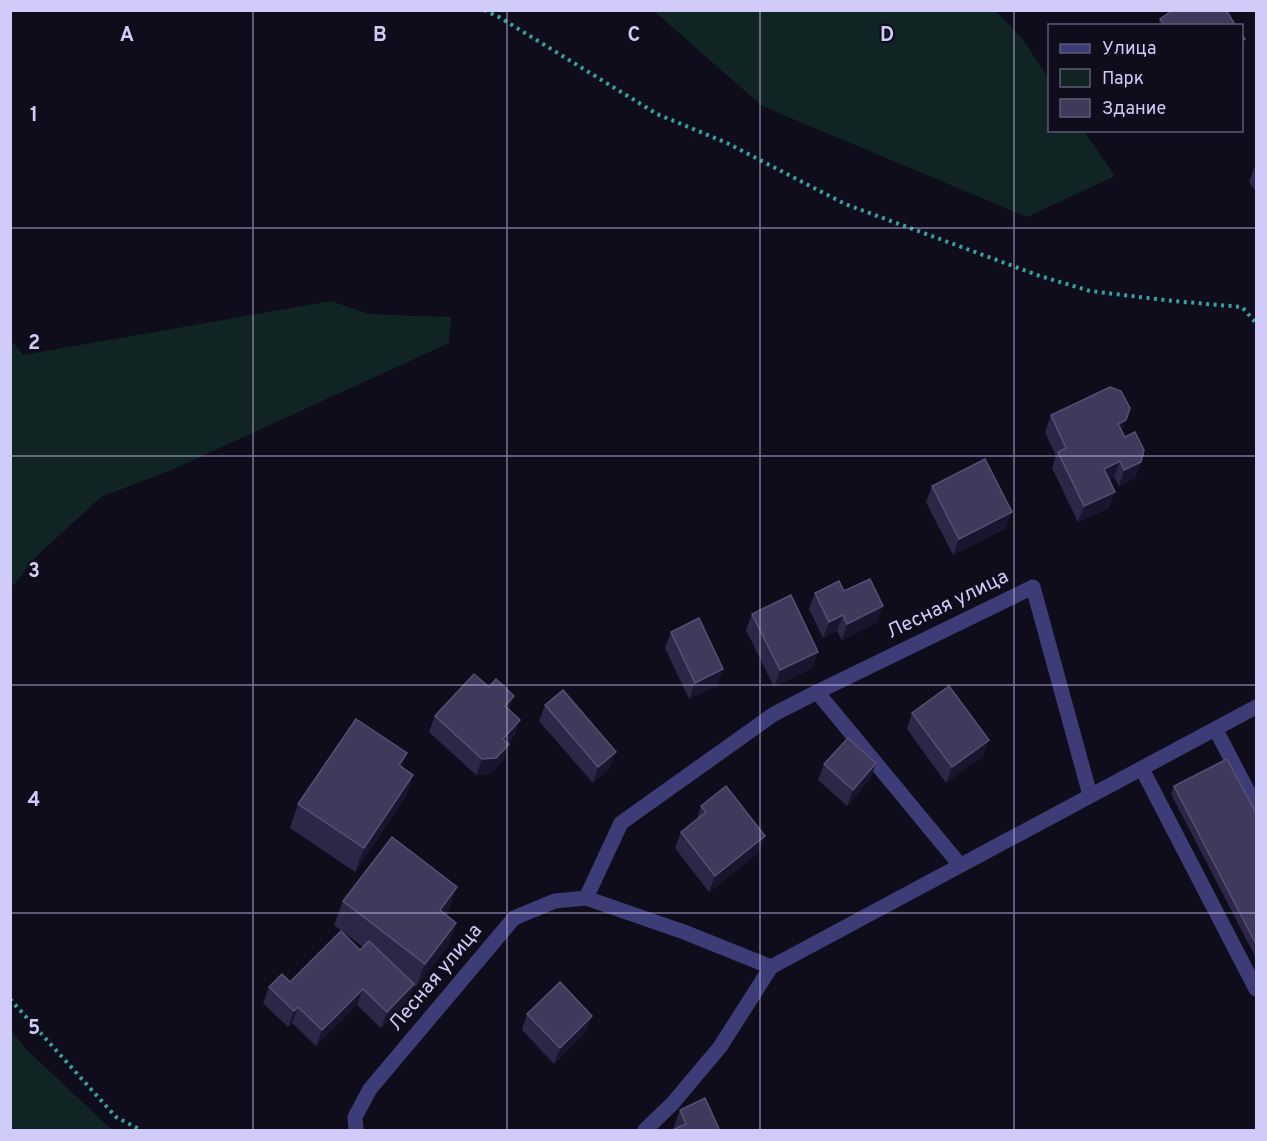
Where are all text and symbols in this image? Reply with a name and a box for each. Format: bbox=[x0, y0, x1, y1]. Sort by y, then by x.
text: A bbox=[120, 23, 134, 49]
text: B bbox=[373, 23, 387, 49]
text: C bbox=[628, 23, 640, 49]
text: D bbox=[880, 23, 894, 49]
legend bbox=[1048, 24, 1243, 132]
text: Улица bbox=[1102, 38, 1156, 61]
text: Парк bbox=[1102, 68, 1144, 91]
text: Здание bbox=[1102, 98, 1166, 121]
text: 1 bbox=[30, 103, 38, 129]
text: 2 bbox=[28, 331, 40, 357]
text: 3 bbox=[28, 559, 40, 585]
street label: Лесная улица bbox=[883, 564, 1013, 646]
text: 4 bbox=[28, 788, 40, 814]
street label: Лесная улица bbox=[383, 919, 489, 1037]
text: 5 bbox=[28, 1016, 40, 1042]

